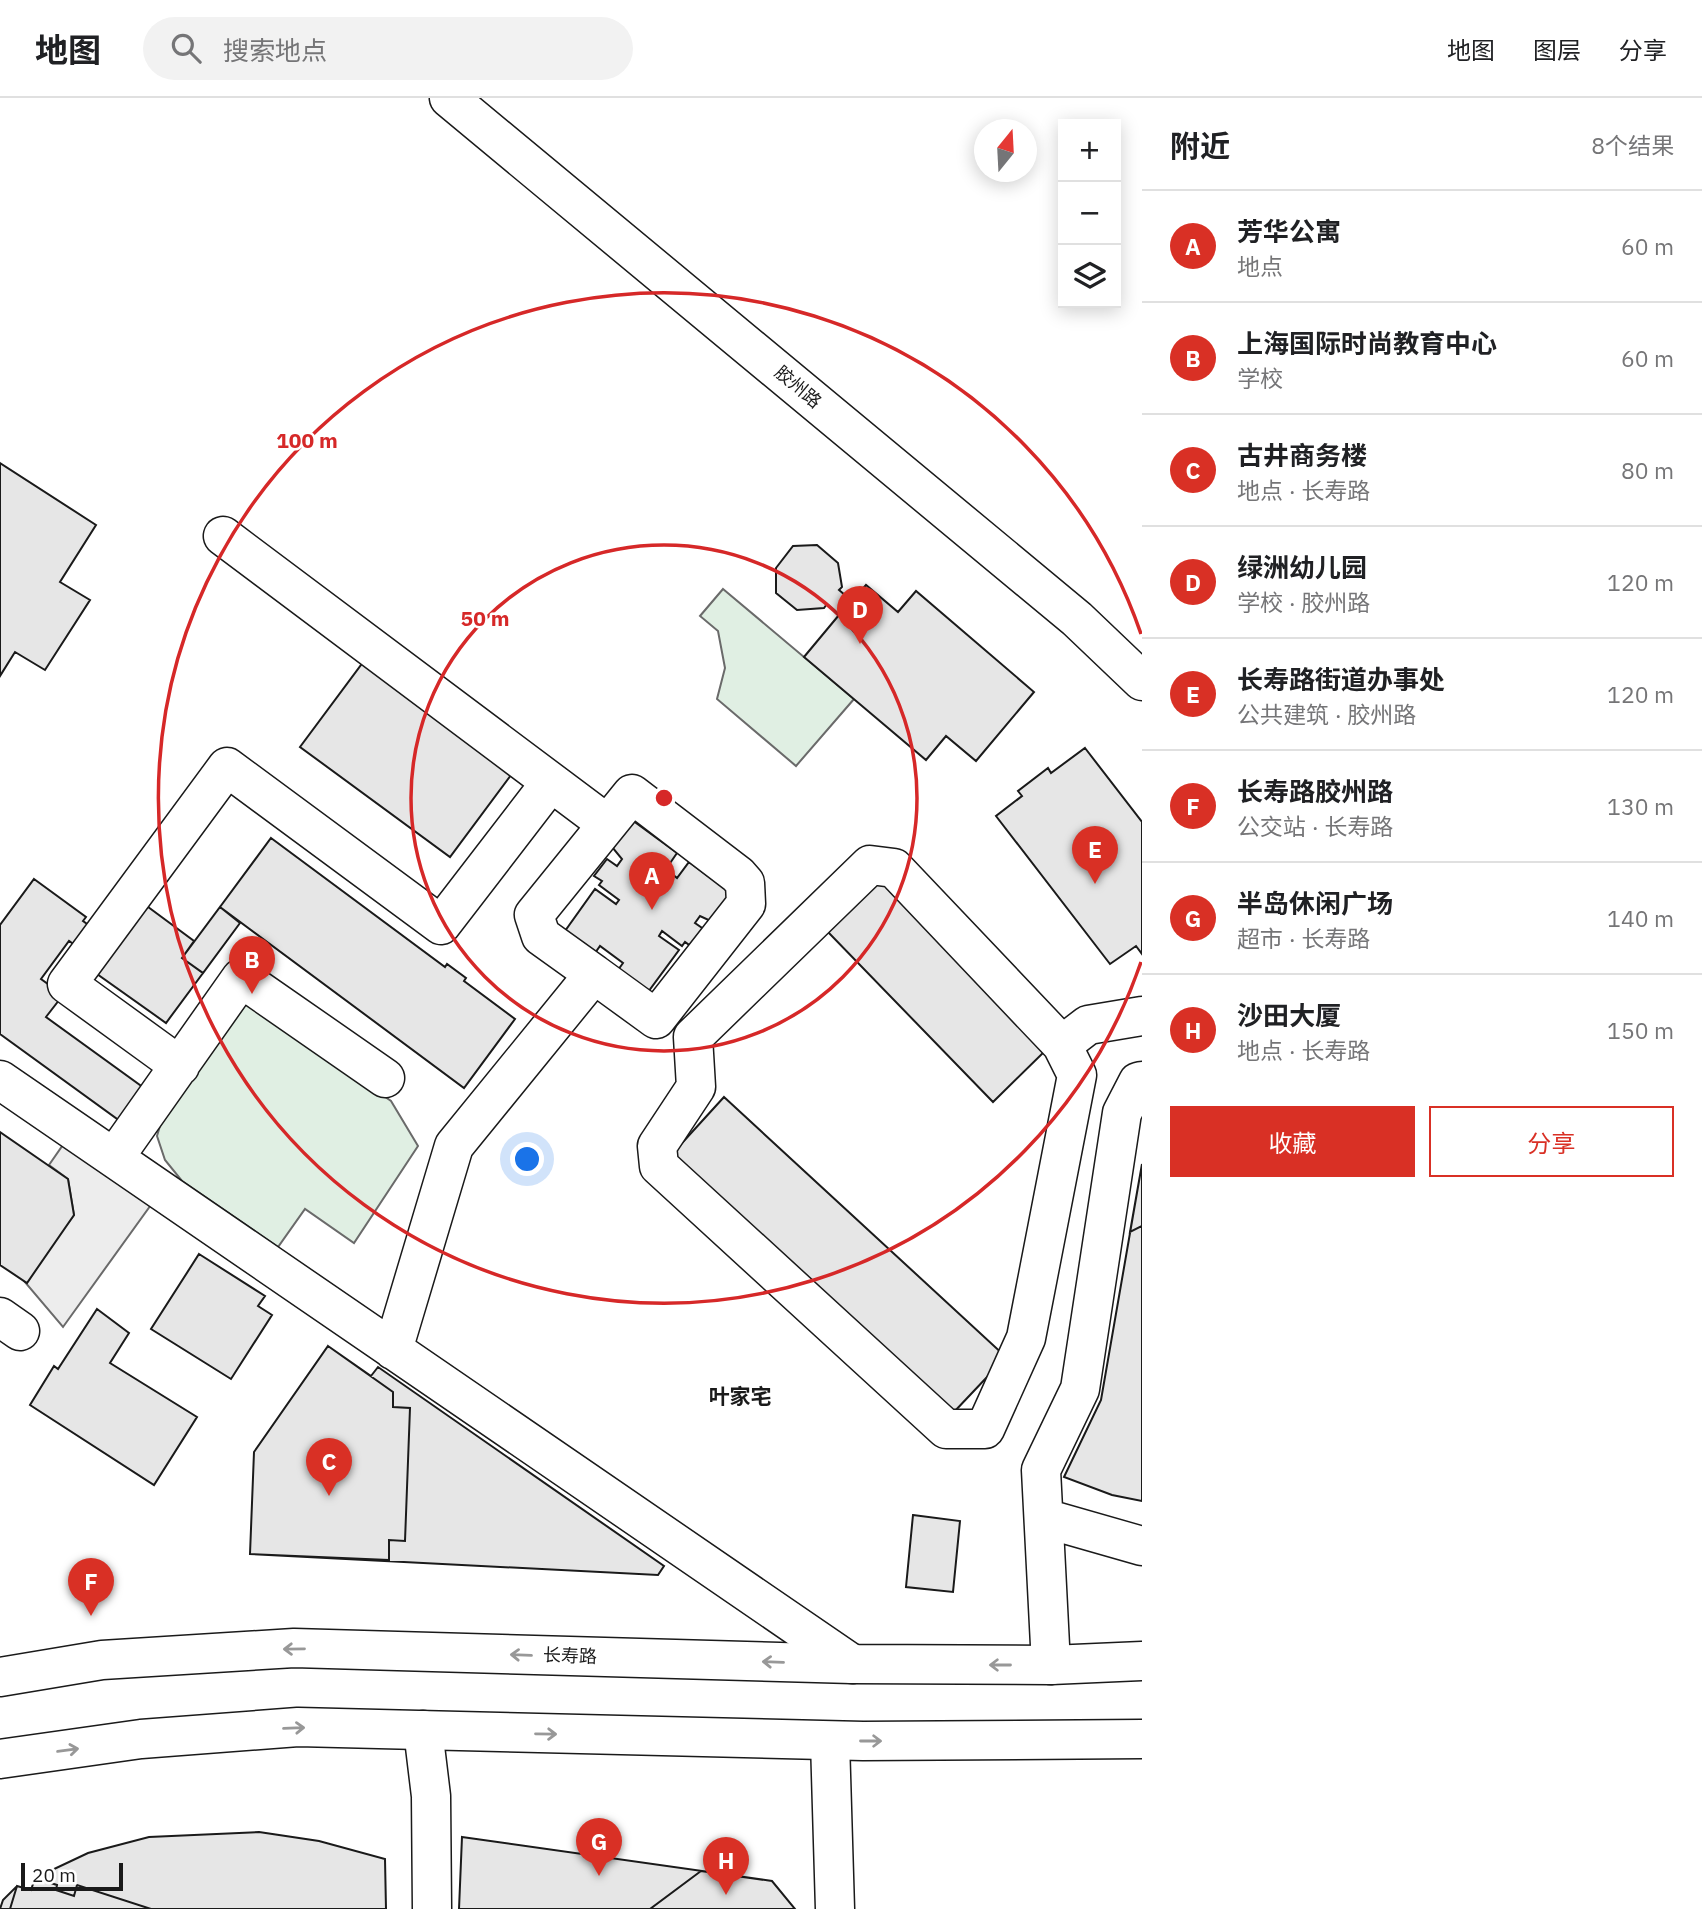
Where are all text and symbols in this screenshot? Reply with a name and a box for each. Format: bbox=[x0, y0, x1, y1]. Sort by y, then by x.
search box bbox=[143, 17, 633, 80]
text: 地图 bbox=[35, 28, 101, 71]
icon: search bbox=[167, 29, 205, 67]
text: 搜索地点 bbox=[223, 33, 327, 67]
text: 地图 bbox=[1447, 34, 1495, 66]
text: 图层 bbox=[1533, 34, 1581, 66]
text: 分享 bbox=[1619, 34, 1667, 66]
north arrow bbox=[974, 119, 1037, 182]
map controls bbox=[1058, 119, 1121, 308]
button: + bbox=[1058, 119, 1121, 182]
text: 附近 bbox=[1170, 126, 1230, 165]
text: 8个结果 bbox=[1591, 130, 1674, 160]
button: − bbox=[1058, 182, 1121, 245]
text: 芳华公寓 bbox=[1237, 214, 1341, 248]
text: A bbox=[1185, 231, 1201, 261]
text: 60 m bbox=[1621, 231, 1674, 261]
button: layers bbox=[1058, 245, 1121, 308]
text: 地点 bbox=[1237, 251, 1283, 281]
text: 上海国际时尚教育中心 bbox=[1237, 326, 1497, 360]
text: B bbox=[1185, 343, 1201, 373]
text: 60 m bbox=[1621, 343, 1674, 373]
street label: 胶州路 bbox=[770, 360, 826, 413]
text: 学校 bbox=[1237, 363, 1283, 393]
text: 100 m bbox=[276, 426, 338, 454]
text: 古井商务楼 bbox=[1237, 438, 1367, 472]
text: C bbox=[1186, 455, 1200, 485]
text: 80 m bbox=[1621, 455, 1674, 485]
text: 地点 · 长寿路 bbox=[1237, 475, 1370, 505]
text: 绿洲幼儿园 bbox=[1237, 550, 1367, 584]
text: D bbox=[1185, 567, 1201, 597]
text: 120 m bbox=[1607, 567, 1674, 597]
pin: D bbox=[837, 586, 883, 644]
text: 学校 · 胶州路 bbox=[1237, 587, 1370, 617]
text: 50 m bbox=[461, 604, 509, 632]
text: 长寿路街道办事处 bbox=[1237, 662, 1445, 696]
text: E bbox=[1186, 679, 1200, 709]
text: 120 m bbox=[1607, 679, 1674, 709]
text: 公共建筑 · 胶州路 bbox=[1237, 699, 1416, 729]
text: 长寿路胶州路 bbox=[1237, 774, 1393, 808]
centre of rings bbox=[652, 786, 676, 810]
text: F bbox=[1186, 791, 1200, 821]
text: 130 m bbox=[1607, 791, 1674, 821]
text: 公交站 · 长寿路 bbox=[1237, 811, 1393, 841]
pin: E bbox=[1072, 826, 1118, 884]
pin: A bbox=[629, 852, 675, 910]
text: 半岛休闲广场 bbox=[1237, 886, 1393, 920]
text: G bbox=[1185, 903, 1201, 933]
text: 140 m bbox=[1607, 903, 1674, 933]
text: 超市 · 长寿路 bbox=[1237, 923, 1370, 953]
pin: B bbox=[229, 936, 275, 994]
text: 沙田大厦 bbox=[1237, 998, 1341, 1032]
text: H bbox=[1185, 1015, 1201, 1045]
text: 150 m bbox=[1607, 1015, 1674, 1045]
text: 地点 · 长寿路 bbox=[1237, 1035, 1370, 1065]
button: 收藏 bbox=[1170, 1106, 1415, 1177]
button: 分享 bbox=[1429, 1106, 1674, 1177]
your location bbox=[510, 1142, 544, 1176]
district label: 叶家宅 bbox=[709, 1382, 772, 1410]
pin: C bbox=[306, 1438, 352, 1496]
pin: F bbox=[68, 1558, 114, 1616]
one-way arrow bbox=[282, 1642, 305, 1656]
street label: 长寿路 bbox=[543, 1643, 597, 1668]
one-way arrow bbox=[510, 1648, 533, 1662]
one-way arrow bbox=[762, 1655, 785, 1669]
one-way arrow bbox=[989, 1658, 1012, 1672]
one-way arrow bbox=[282, 1722, 305, 1735]
one-way arrow bbox=[534, 1727, 557, 1740]
one-way arrow bbox=[859, 1734, 882, 1748]
one-way arrow bbox=[56, 1743, 78, 1756]
pin: G bbox=[576, 1818, 622, 1876]
pin: H bbox=[703, 1837, 749, 1895]
scale bar bbox=[21, 1860, 122, 1892]
text: 20 m bbox=[32, 1863, 76, 1887]

